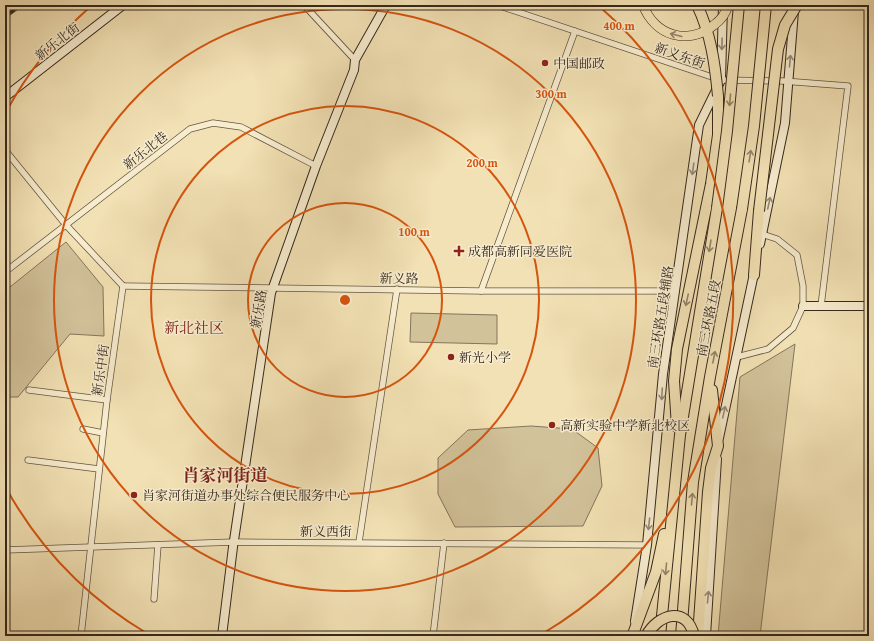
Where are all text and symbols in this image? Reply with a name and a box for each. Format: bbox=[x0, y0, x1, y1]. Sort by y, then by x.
text: 400 m bbox=[603, 17, 636, 34]
street label: 新乐北街 bbox=[31, 18, 84, 65]
one-way arrow bbox=[670, 30, 683, 38]
one-way arrow bbox=[718, 37, 726, 50]
street label: 新义东街 bbox=[652, 38, 708, 73]
place label: 中国邮政 bbox=[553, 54, 605, 73]
one-way arrow bbox=[786, 55, 794, 68]
marker: 中国邮政 bbox=[540, 58, 550, 68]
text: 300 m bbox=[535, 85, 568, 102]
one-way arrow bbox=[727, 93, 734, 106]
street label: 新乐北巷 bbox=[119, 127, 172, 174]
one-way arrow bbox=[746, 150, 754, 163]
text: 200 m bbox=[466, 154, 499, 171]
one-way arrow bbox=[689, 162, 697, 175]
one-way arrow bbox=[765, 197, 773, 210]
text: 100 m bbox=[398, 223, 431, 240]
one-way arrow bbox=[706, 239, 714, 252]
place label: 成都高新同爱医院 bbox=[468, 242, 572, 261]
marker: 成都高新同爱医院 bbox=[453, 245, 465, 257]
street label: 南三环路五段辅路 bbox=[643, 264, 678, 370]
street label: 新义路 bbox=[379, 269, 419, 288]
street label: 南三环路五段 bbox=[692, 278, 725, 358]
street label: 新乐路 bbox=[246, 288, 271, 330]
centre of rings bbox=[338, 293, 352, 307]
one-way arrow bbox=[683, 293, 691, 306]
district label: 新北社区 bbox=[164, 317, 224, 338]
street label: 新乐中街 bbox=[87, 343, 114, 397]
place label: 新光小学 bbox=[459, 348, 511, 367]
one-way arrow bbox=[710, 351, 718, 364]
marker: 新光小学 bbox=[446, 352, 456, 362]
one-way arrow bbox=[658, 387, 665, 400]
one-way arrow bbox=[720, 406, 728, 419]
place label: 高新实验中学新北校区 bbox=[560, 416, 690, 435]
marker: 高新实验中学新北校区 bbox=[547, 420, 557, 430]
district label: 肖家河街道 bbox=[183, 462, 268, 487]
place label: 肖家河街道办事处综合便民服务中心 bbox=[142, 486, 350, 505]
marker: 肖家河街道办事处综合便民服务中心 bbox=[129, 490, 139, 500]
one-way arrow bbox=[688, 493, 696, 506]
one-way arrow bbox=[645, 517, 653, 530]
street label: 新义西街 bbox=[300, 522, 352, 541]
one-way arrow bbox=[663, 562, 670, 575]
one-way arrow bbox=[705, 591, 712, 604]

